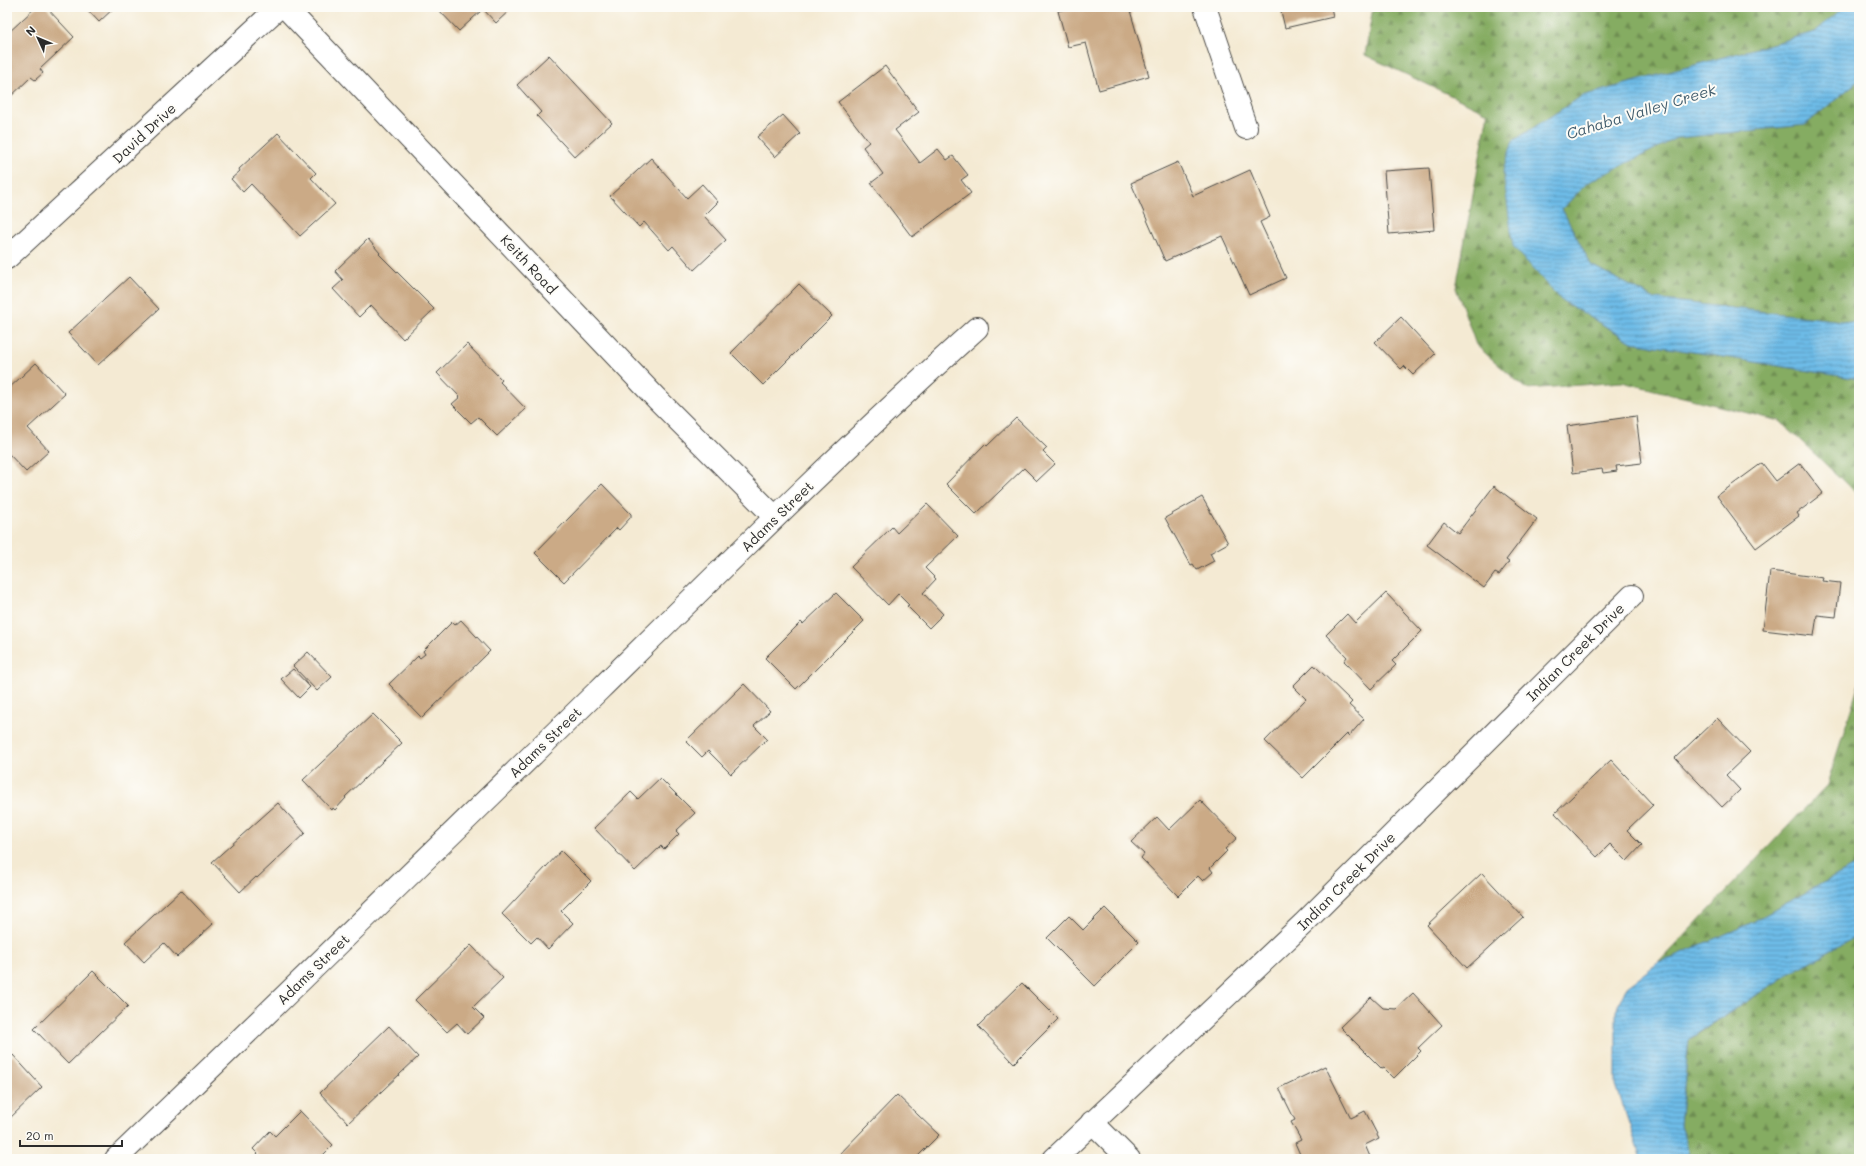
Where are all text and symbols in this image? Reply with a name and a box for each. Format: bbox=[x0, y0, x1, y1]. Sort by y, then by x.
north arrow bbox=[18, 18, 58, 58]
text: N bbox=[22, 22, 39, 39]
water label: Cahaba Valley Creek bbox=[1564, 78, 1719, 143]
street label: David Drive bbox=[108, 99, 180, 167]
street label: Keith Road bbox=[497, 230, 562, 298]
street label: Adams Street bbox=[736, 476, 818, 556]
street label: Indian Creek Drive bbox=[1522, 599, 1628, 705]
street label: Adams Street bbox=[504, 702, 586, 782]
street label: Indian Creek Drive bbox=[1293, 828, 1399, 934]
street label: Adams Street bbox=[272, 929, 354, 1009]
scale bar bbox=[20, 1122, 122, 1148]
text: 20 m bbox=[26, 1127, 54, 1143]

